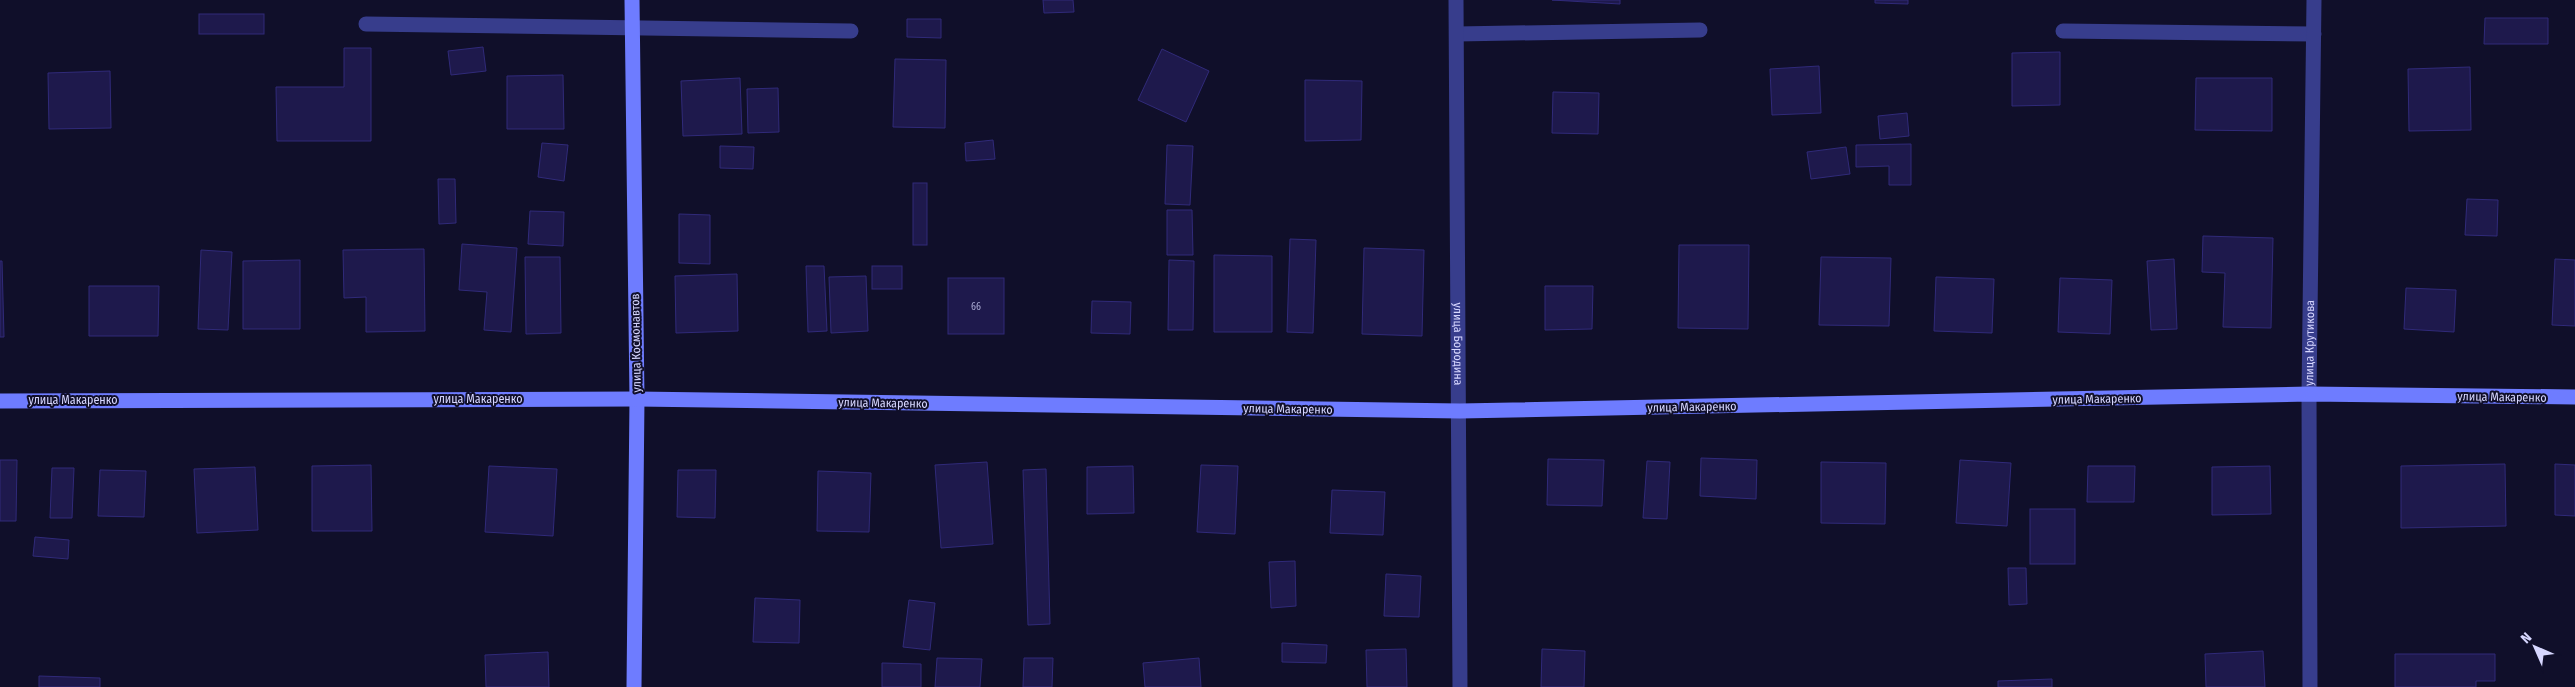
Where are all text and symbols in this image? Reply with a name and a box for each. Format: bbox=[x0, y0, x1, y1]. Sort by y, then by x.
street label: улица Космонавтов bbox=[628, 293, 644, 393]
street label: улица Крутикова bbox=[2302, 300, 2317, 386]
house number: 66 bbox=[971, 301, 981, 313]
street label: улица Бородина bbox=[1451, 302, 1465, 386]
street label: улица Макаренко bbox=[2457, 389, 2547, 405]
street label: улица Макаренко bbox=[2052, 391, 2142, 407]
street label: улица Макаренко bbox=[433, 392, 523, 406]
street label: улица Макаренко bbox=[28, 393, 118, 407]
street label: улица Макаренко bbox=[838, 395, 928, 411]
street label: улица Макаренко bbox=[1647, 399, 1737, 415]
street label: улица Макаренко bbox=[1243, 401, 1333, 417]
north arrow bbox=[2510, 622, 2560, 672]
text: N bbox=[2517, 629, 2535, 647]

